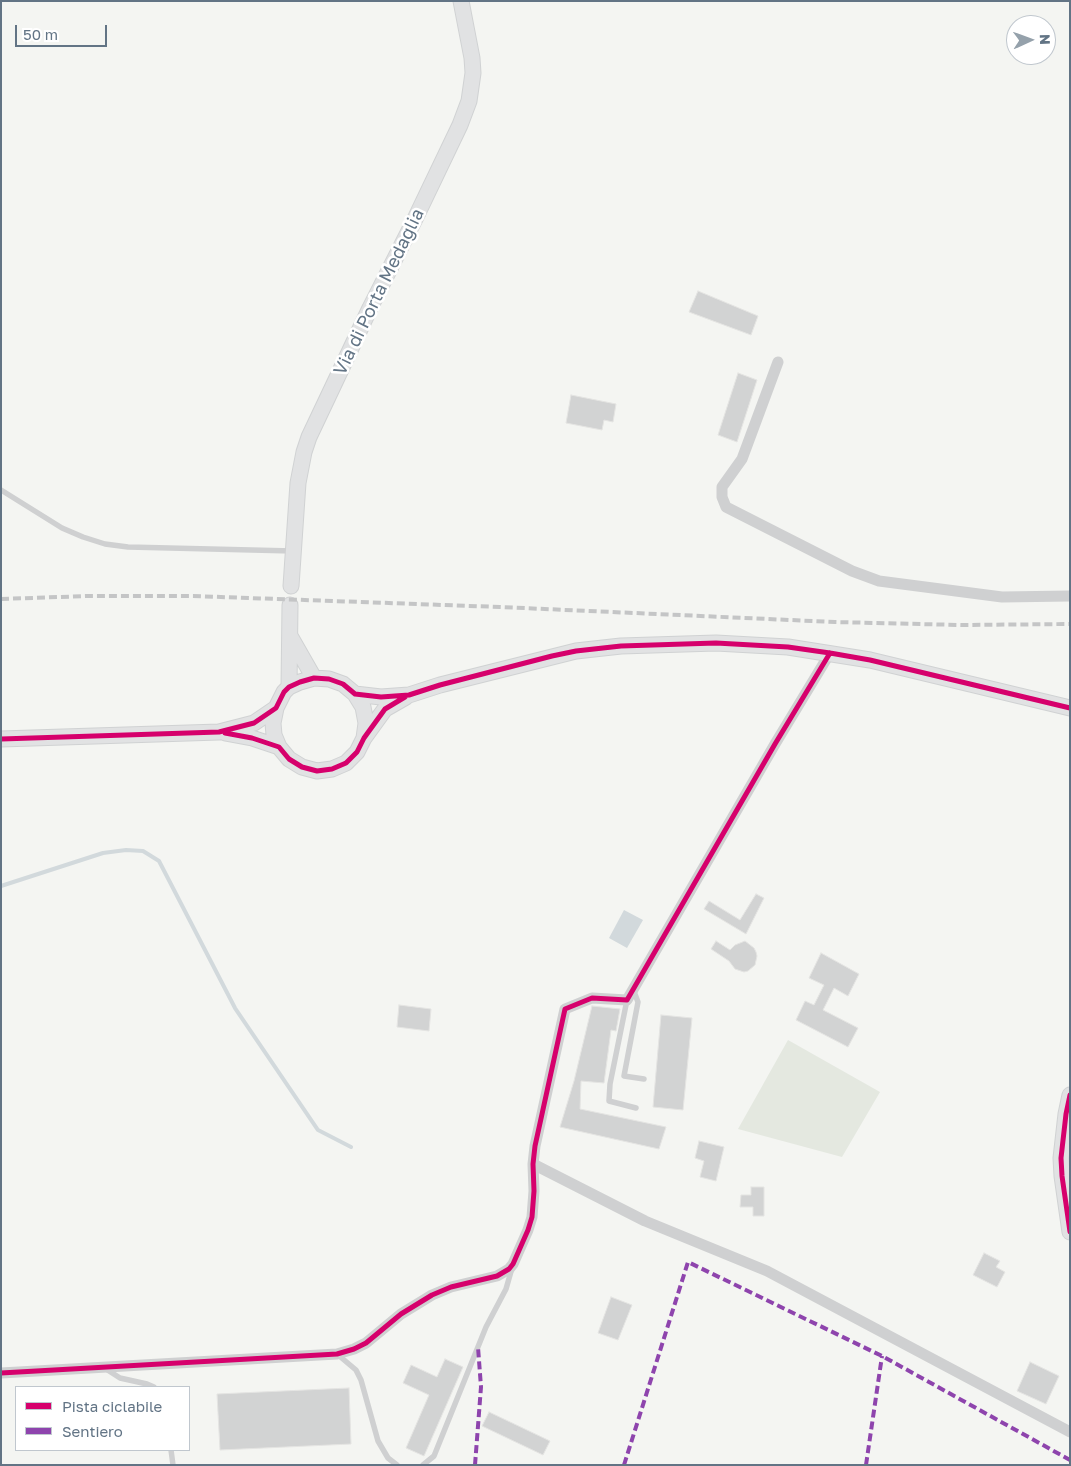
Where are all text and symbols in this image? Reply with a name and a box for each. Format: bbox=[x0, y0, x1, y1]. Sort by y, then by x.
scale bar bbox=[18, 15, 110, 47]
north arrow bbox=[1006, 15, 1056, 65]
text: 50 m bbox=[23, 25, 58, 43]
text: N bbox=[1037, 34, 1054, 45]
street label: Via di Porta Medaglia bbox=[329, 205, 429, 379]
legend bbox=[15, 1386, 190, 1451]
text: Pista ciclabile bbox=[62, 1397, 162, 1415]
text: Sentiero bbox=[62, 1422, 123, 1440]

